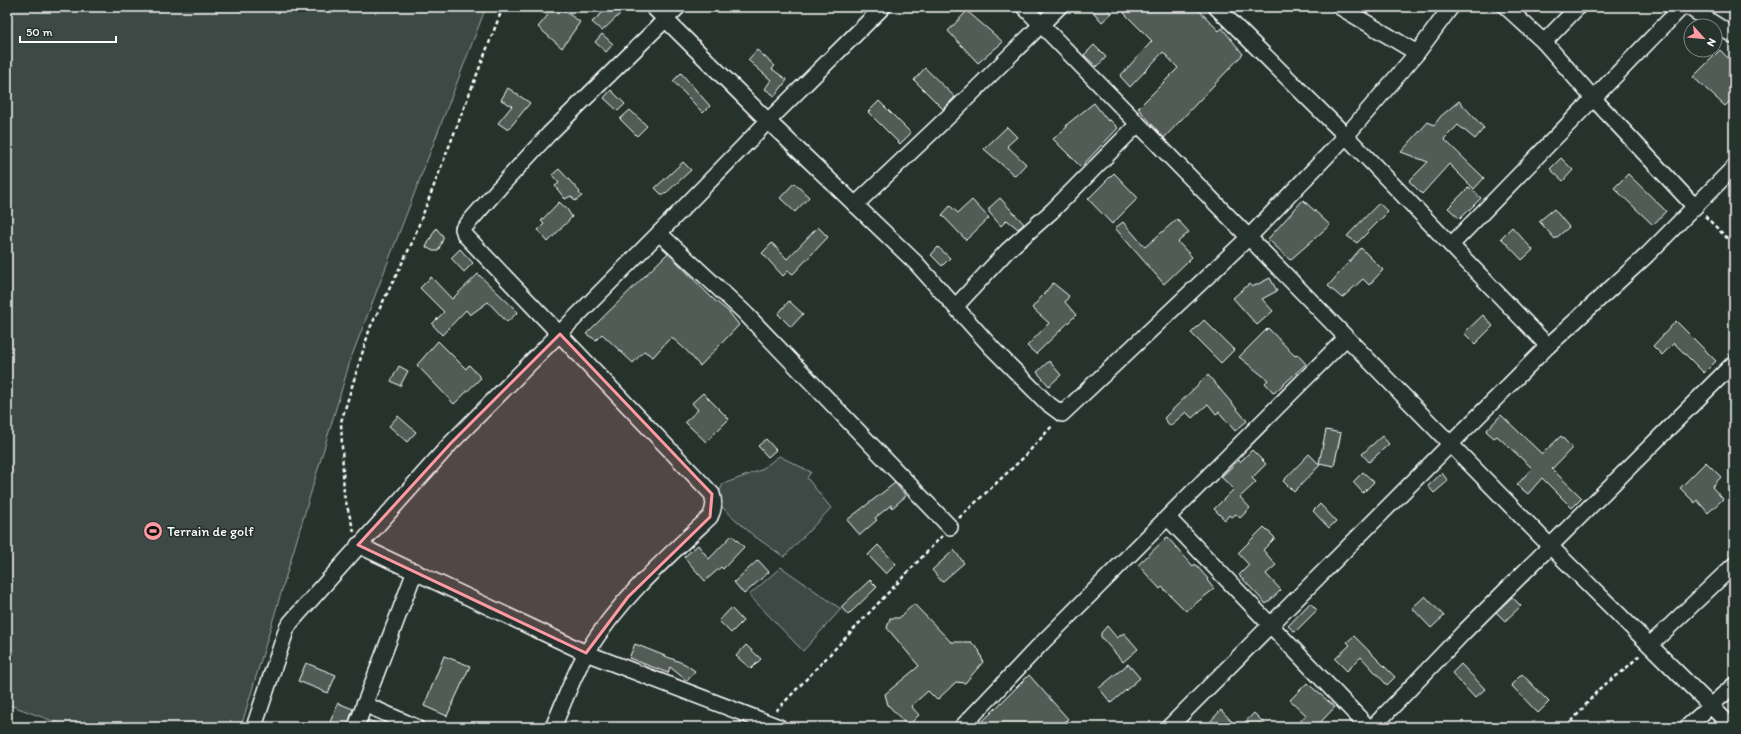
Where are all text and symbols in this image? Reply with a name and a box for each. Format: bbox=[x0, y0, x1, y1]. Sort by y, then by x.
scale bar bbox=[20, 18, 116, 44]
north arrow bbox=[1683, 18, 1723, 58]
text: 50 m bbox=[26, 25, 52, 39]
text: N bbox=[1704, 36, 1719, 49]
sports icon: Terrain de golf bbox=[142, 520, 164, 542]
place label: Terrain de golf bbox=[167, 523, 254, 540]

